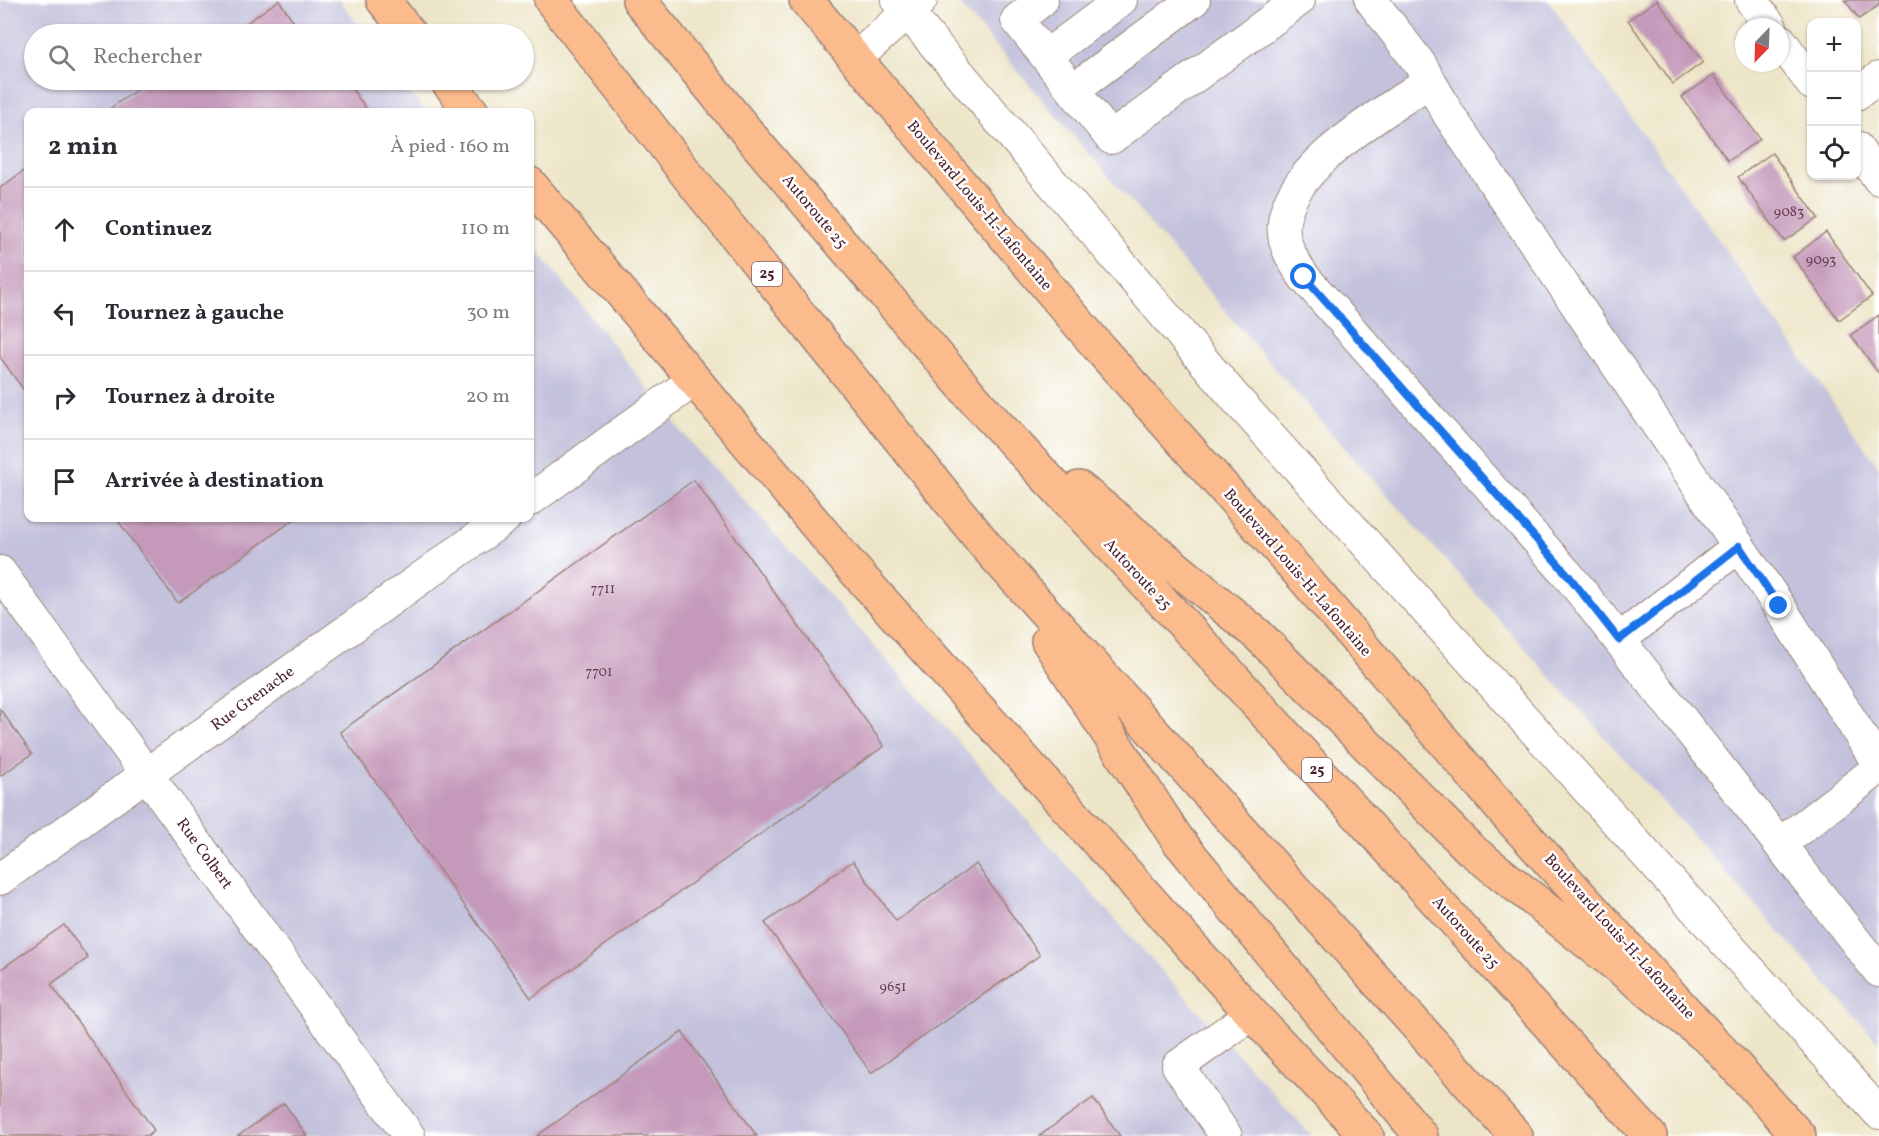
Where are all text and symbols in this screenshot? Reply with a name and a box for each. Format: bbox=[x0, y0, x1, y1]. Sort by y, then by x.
north arrow bbox=[1735, 18, 1789, 72]
map controls bbox=[1807, 18, 1861, 180]
button: + bbox=[1807, 18, 1861, 72]
search box bbox=[24, 24, 534, 90]
icon: search bbox=[45, 41, 78, 74]
text: Rechercher bbox=[93, 42, 202, 73]
button: − bbox=[1807, 72, 1861, 126]
street label: Boulevard Louis-H.-Lafontaine bbox=[901, 116, 1057, 296]
button: locate bbox=[1807, 126, 1861, 180]
text: 2 min bbox=[48, 129, 118, 165]
text: À pied · 160 m bbox=[390, 133, 510, 161]
street label: Autoroute 25 bbox=[776, 170, 852, 254]
house number: 9083 bbox=[1774, 203, 1804, 222]
icon: ahead bbox=[48, 213, 81, 246]
text: Continuez bbox=[105, 214, 212, 245]
text: 110 m bbox=[461, 215, 510, 243]
house number: 9093 bbox=[1806, 251, 1836, 270]
road number: 25 bbox=[752, 262, 782, 286]
route start bbox=[1290, 263, 1316, 289]
icon: left bbox=[48, 297, 81, 330]
text: Tournez à gauche bbox=[105, 298, 284, 329]
text: 30 m bbox=[466, 299, 510, 327]
icon: right bbox=[48, 381, 81, 414]
text: Tournez à droite bbox=[105, 382, 275, 413]
text: 20 m bbox=[466, 383, 510, 411]
icon: arrive bbox=[48, 465, 81, 498]
text: Arrivée à destination bbox=[105, 466, 324, 497]
street label: Boulevard Louis-H.-Lafontaine bbox=[1218, 484, 1376, 662]
street label: Autoroute 25 bbox=[1098, 534, 1176, 616]
house number: 7711 bbox=[591, 580, 615, 599]
route end bbox=[1765, 592, 1791, 618]
street label: Rue Grenache bbox=[207, 661, 299, 737]
house number: 7701 bbox=[586, 663, 612, 682]
road number: 25 bbox=[1302, 758, 1332, 782]
street label: Rue Colbert bbox=[171, 814, 238, 894]
street label: Boulevard Louis-H.-Lafontaine bbox=[1539, 849, 1699, 1025]
street label: Autoroute 25 bbox=[1426, 892, 1504, 974]
house number: 9651 bbox=[879, 978, 907, 997]

